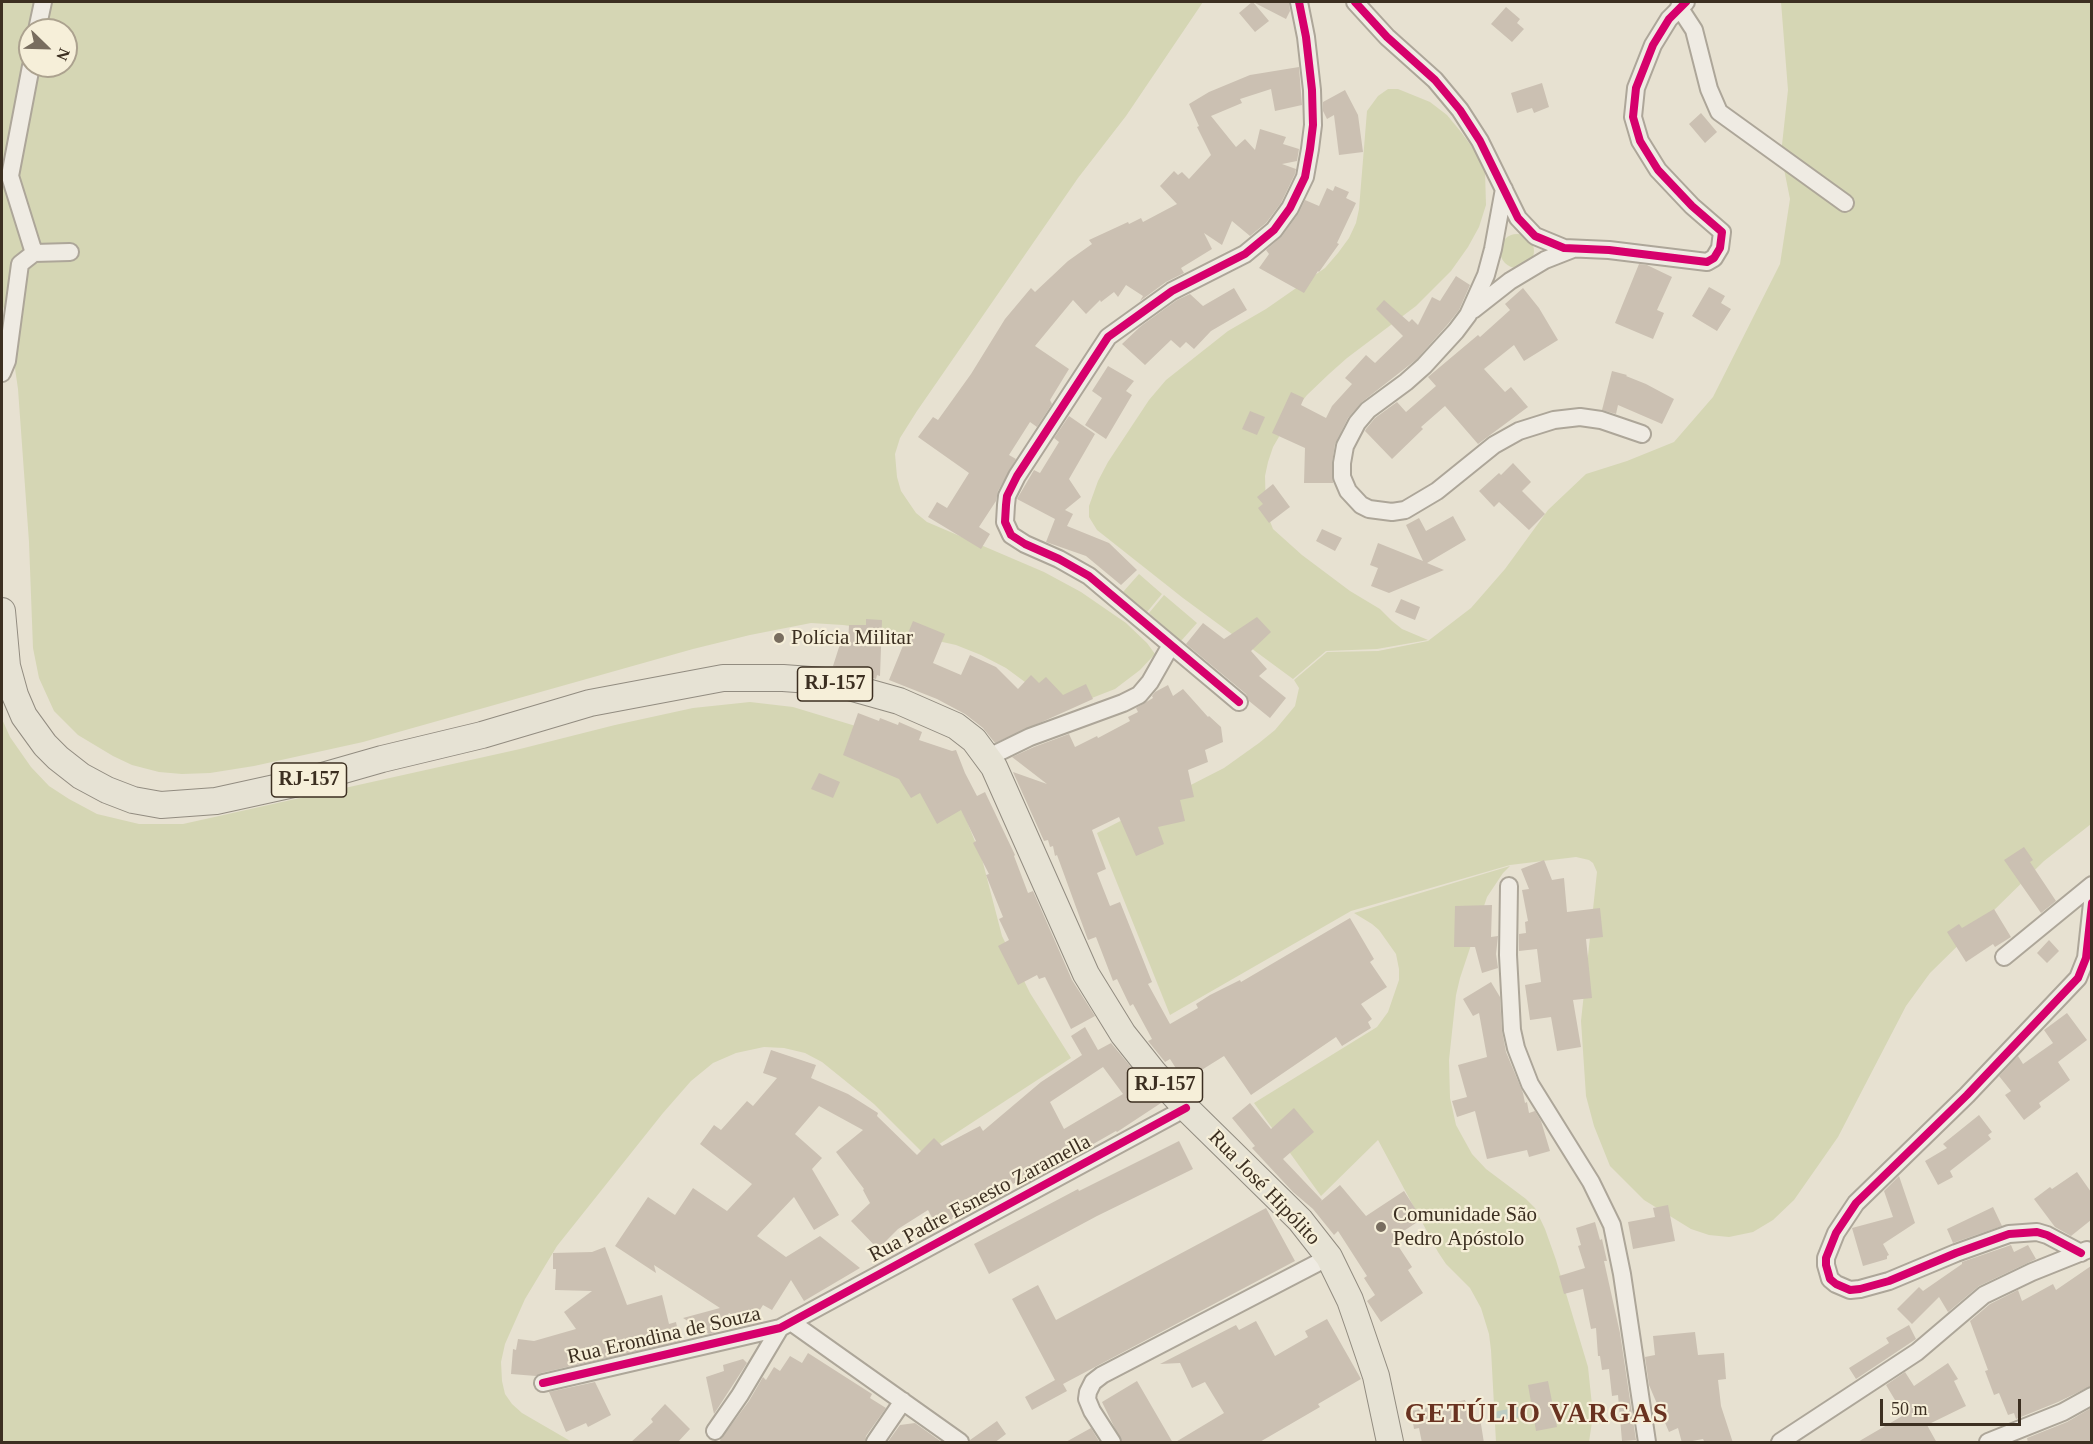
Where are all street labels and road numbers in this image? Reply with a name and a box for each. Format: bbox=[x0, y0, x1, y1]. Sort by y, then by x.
road number: RJ-157 bbox=[798, 667, 872, 701]
road number: RJ-157 bbox=[272, 763, 346, 797]
road number: RJ-157 bbox=[1128, 1068, 1202, 1102]
street label: Rua José Hipólito bbox=[1203, 1125, 1325, 1251]
street label: Rua Padre Esnesto Zaramella bbox=[865, 1130, 1095, 1268]
street label: Rua Erondina de Souza bbox=[565, 1301, 763, 1371]

